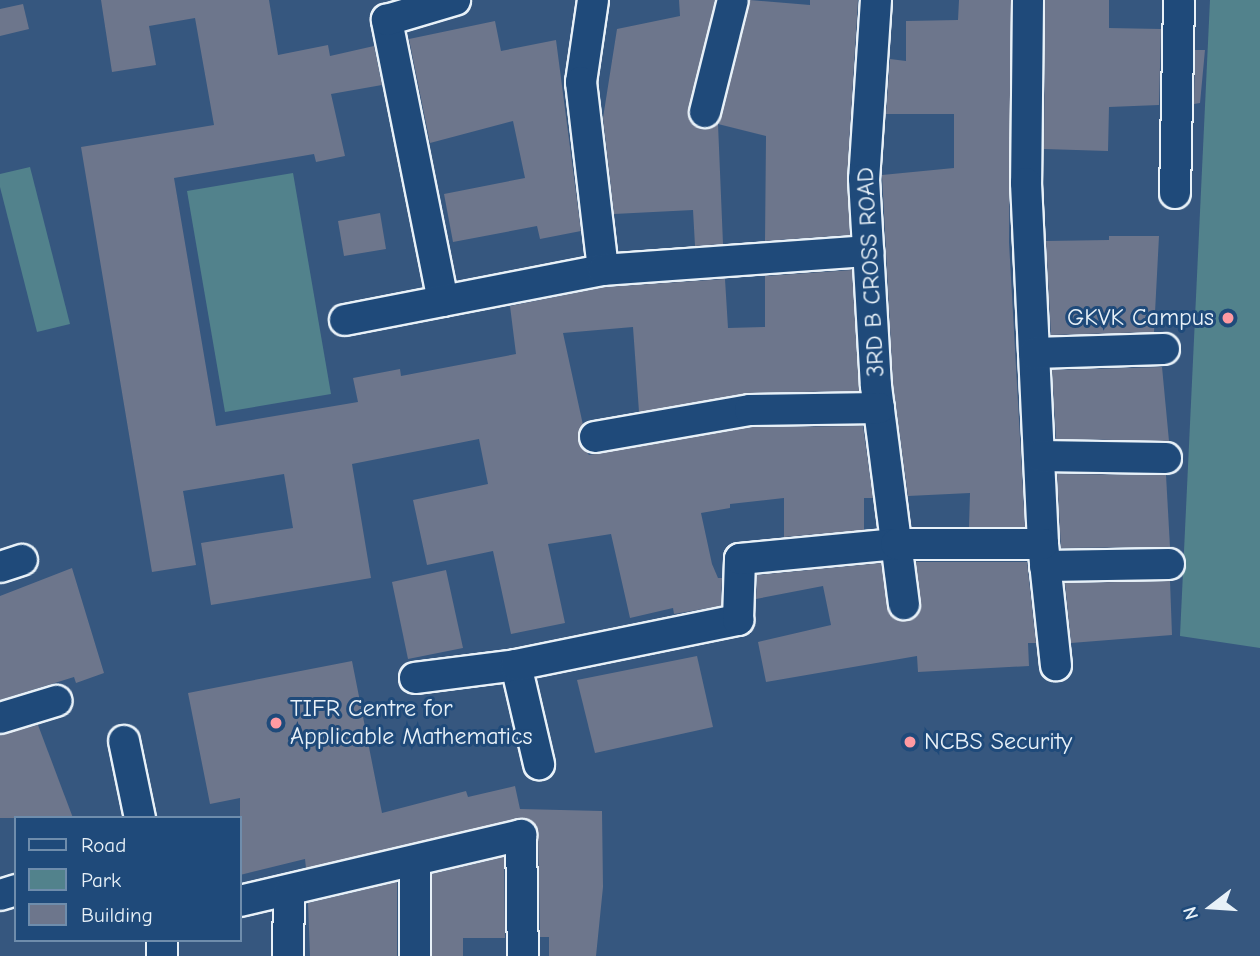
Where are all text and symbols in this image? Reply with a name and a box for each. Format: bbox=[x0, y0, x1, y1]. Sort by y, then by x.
street label: 3RD B CROSS ROAD bbox=[851, 166, 891, 378]
place label: GKVK Campus bbox=[1067, 304, 1214, 332]
marker: GKVK Campus bbox=[1220, 310, 1236, 326]
place label: TIFR Centre for Applicable Mathematics bbox=[290, 695, 533, 751]
marker: TIFR Centre for Applicable Mathematics bbox=[268, 715, 284, 731]
place label: NCBS Security bbox=[924, 728, 1072, 756]
marker: NCBS Security bbox=[902, 734, 918, 750]
legend bbox=[14, 816, 242, 942]
text: Road bbox=[81, 833, 126, 857]
text: Park bbox=[81, 868, 121, 892]
north arrow bbox=[1176, 872, 1246, 942]
text: Building bbox=[81, 903, 153, 927]
text: N bbox=[1179, 904, 1203, 922]

